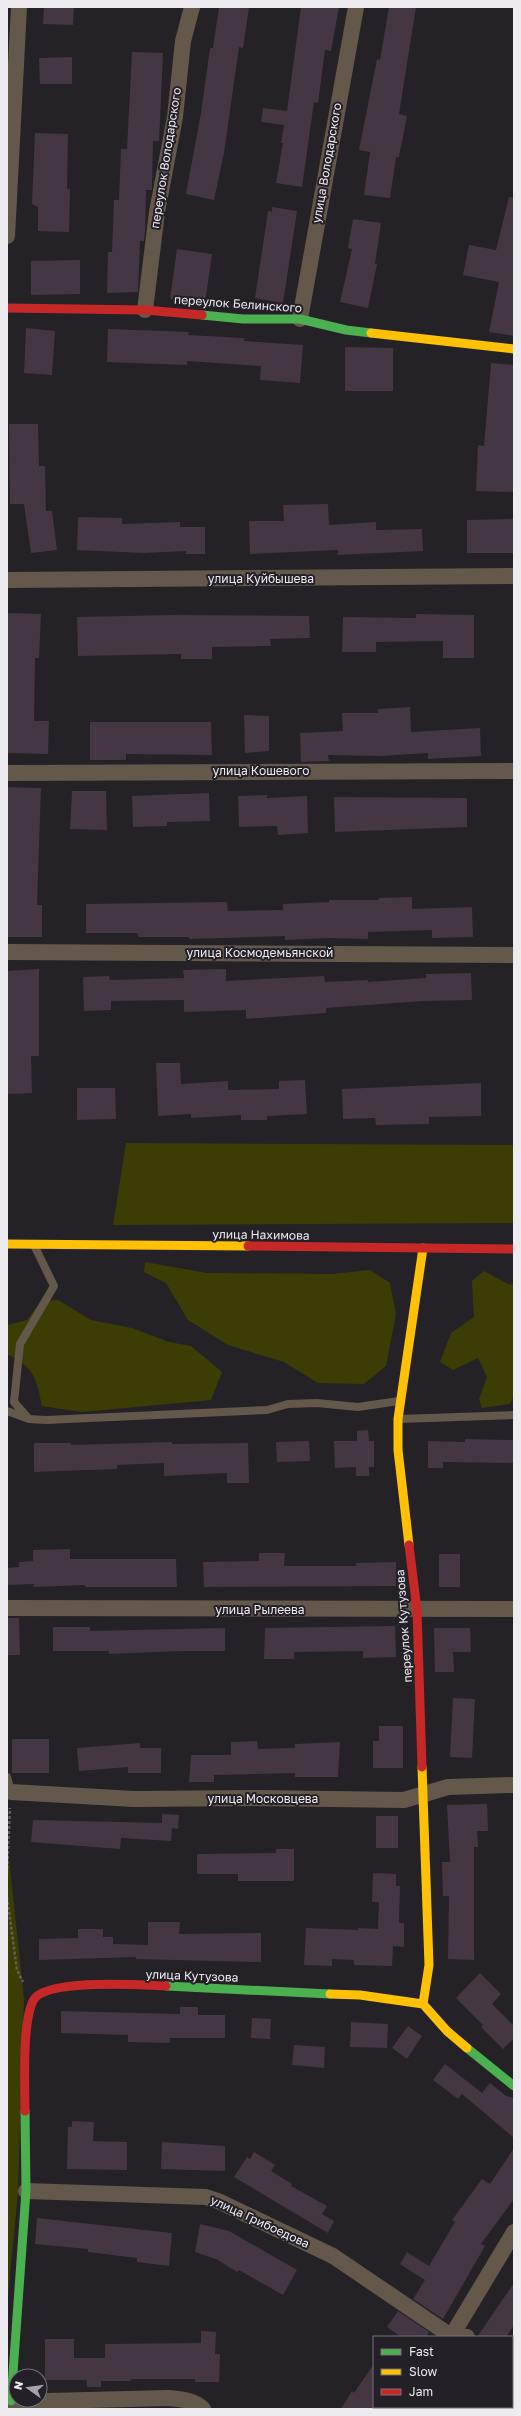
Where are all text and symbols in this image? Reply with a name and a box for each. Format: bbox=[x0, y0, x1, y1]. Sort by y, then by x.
street label: переулок Володарского bbox=[147, 86, 184, 230]
street label: улица Володарского bbox=[309, 102, 344, 224]
street label: переулок Белинского bbox=[173, 292, 303, 315]
street label: улица Куйбышева bbox=[208, 571, 314, 586]
street label: улица Кошевого bbox=[213, 763, 309, 778]
street label: улица Космодемьянской bbox=[187, 945, 333, 960]
street label: улица Нахимова bbox=[212, 1226, 310, 1243]
street label: переулок Кутузова bbox=[392, 1569, 415, 1683]
street label: улица Рылеева bbox=[215, 1602, 305, 1617]
street label: улица Московцева bbox=[208, 1791, 318, 1806]
street label: улица Кутузова bbox=[145, 1966, 239, 1985]
street label: улица Грибоедова bbox=[208, 2192, 312, 2251]
legend bbox=[373, 2336, 513, 2408]
text: Fast bbox=[409, 2344, 434, 2359]
text: Slow bbox=[409, 2364, 437, 2379]
north arrow bbox=[8, 2368, 48, 2408]
text: N bbox=[10, 2380, 25, 2391]
text: Jam bbox=[409, 2384, 433, 2399]

